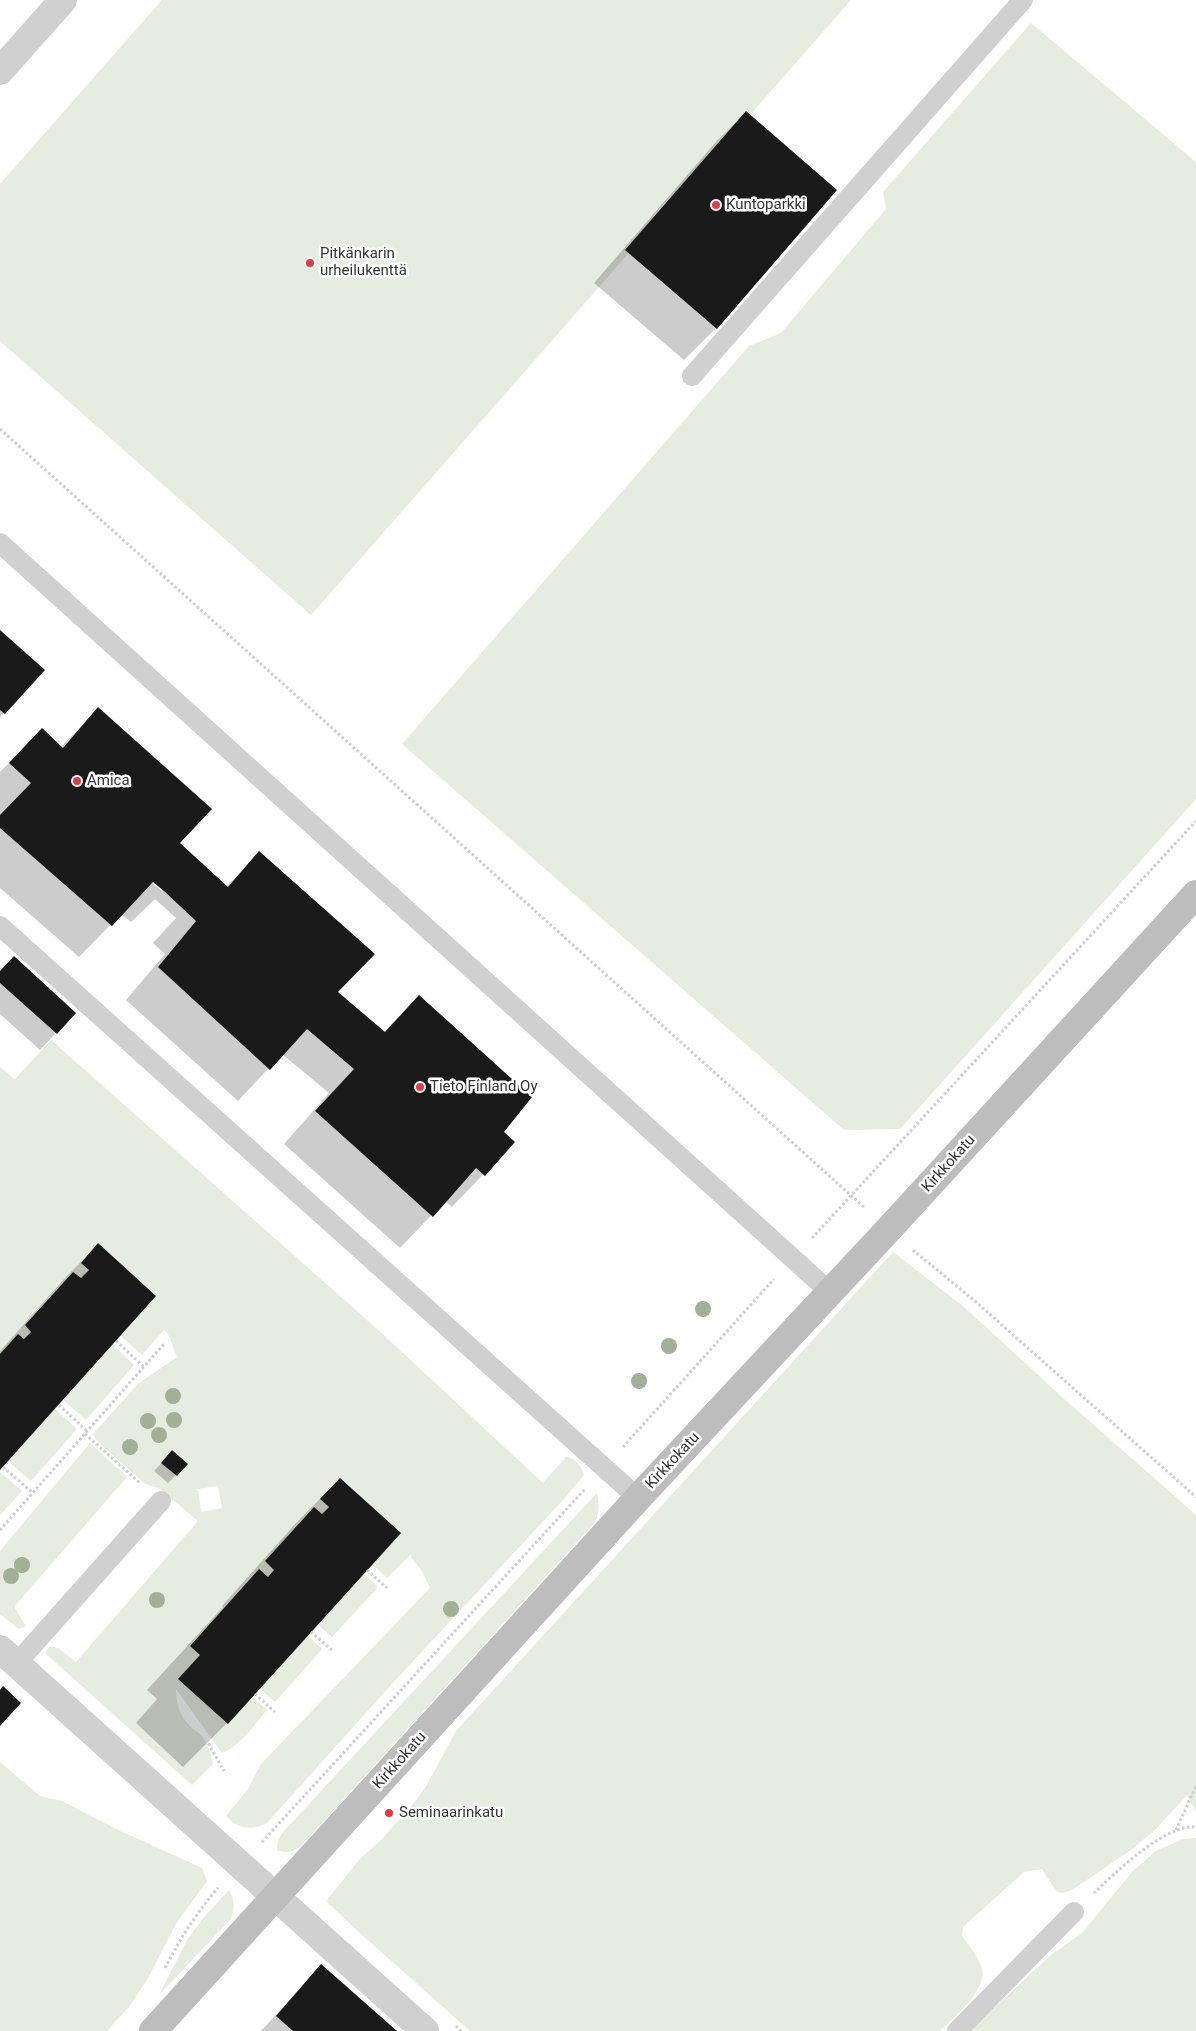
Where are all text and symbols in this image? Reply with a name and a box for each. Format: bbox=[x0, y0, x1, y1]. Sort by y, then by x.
place label: Kuntoparkki bbox=[726, 196, 806, 214]
marker: Kuntoparkki bbox=[710, 199, 722, 211]
place label: Pitkänkarin urheilukenttä bbox=[320, 245, 407, 280]
marker: Pitkänkarin urheilukenttä bbox=[304, 257, 316, 269]
place label: Amica bbox=[87, 772, 130, 790]
marker: Amica bbox=[71, 775, 83, 787]
place label: Tieto Finland Oy bbox=[430, 1078, 537, 1096]
marker: Tieto Finland Oy bbox=[414, 1081, 426, 1093]
street label: Kirkkokatu bbox=[919, 1132, 979, 1196]
street label: Kirkkokatu bbox=[642, 1429, 704, 1493]
street label: Kirkkokatu bbox=[370, 1729, 430, 1793]
place label: Seminaarinkatu bbox=[399, 1804, 503, 1822]
marker: Seminaarinkatu bbox=[383, 1807, 395, 1819]

